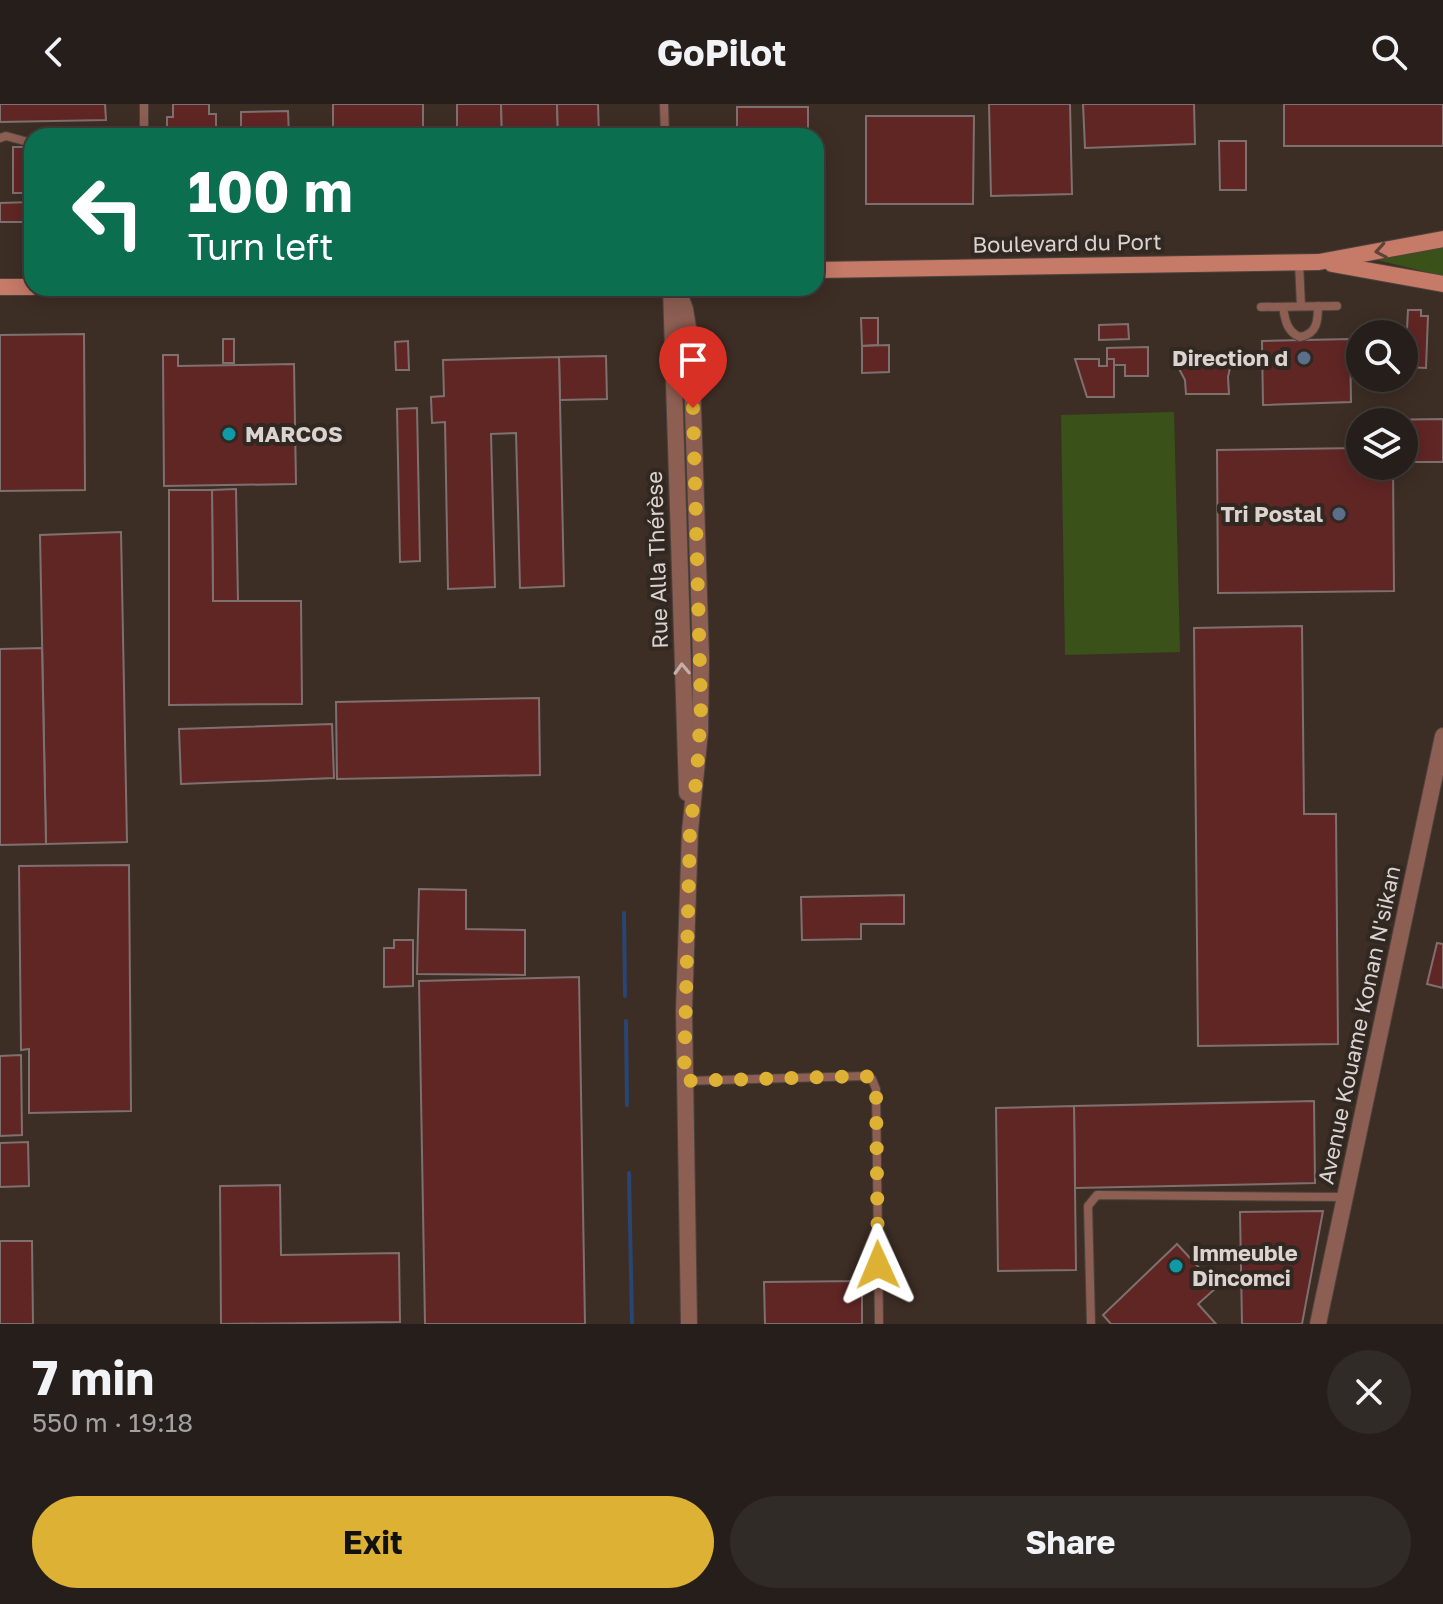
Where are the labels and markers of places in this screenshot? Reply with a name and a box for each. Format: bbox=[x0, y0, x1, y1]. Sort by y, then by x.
pin bbox=[659, 326, 727, 408]
place label: Direction d bbox=[1172, 344, 1288, 371]
marker: Direction d bbox=[1295, 349, 1313, 367]
place label: MARCOS bbox=[245, 420, 343, 447]
marker: MARCOS bbox=[220, 425, 238, 443]
place label: Tri Postal bbox=[1221, 500, 1323, 527]
marker: Tri Postal bbox=[1330, 505, 1348, 523]
place label: Immeuble Dincomci bbox=[1192, 1239, 1298, 1291]
marker: Immeuble Dincomci bbox=[1167, 1257, 1185, 1275]

